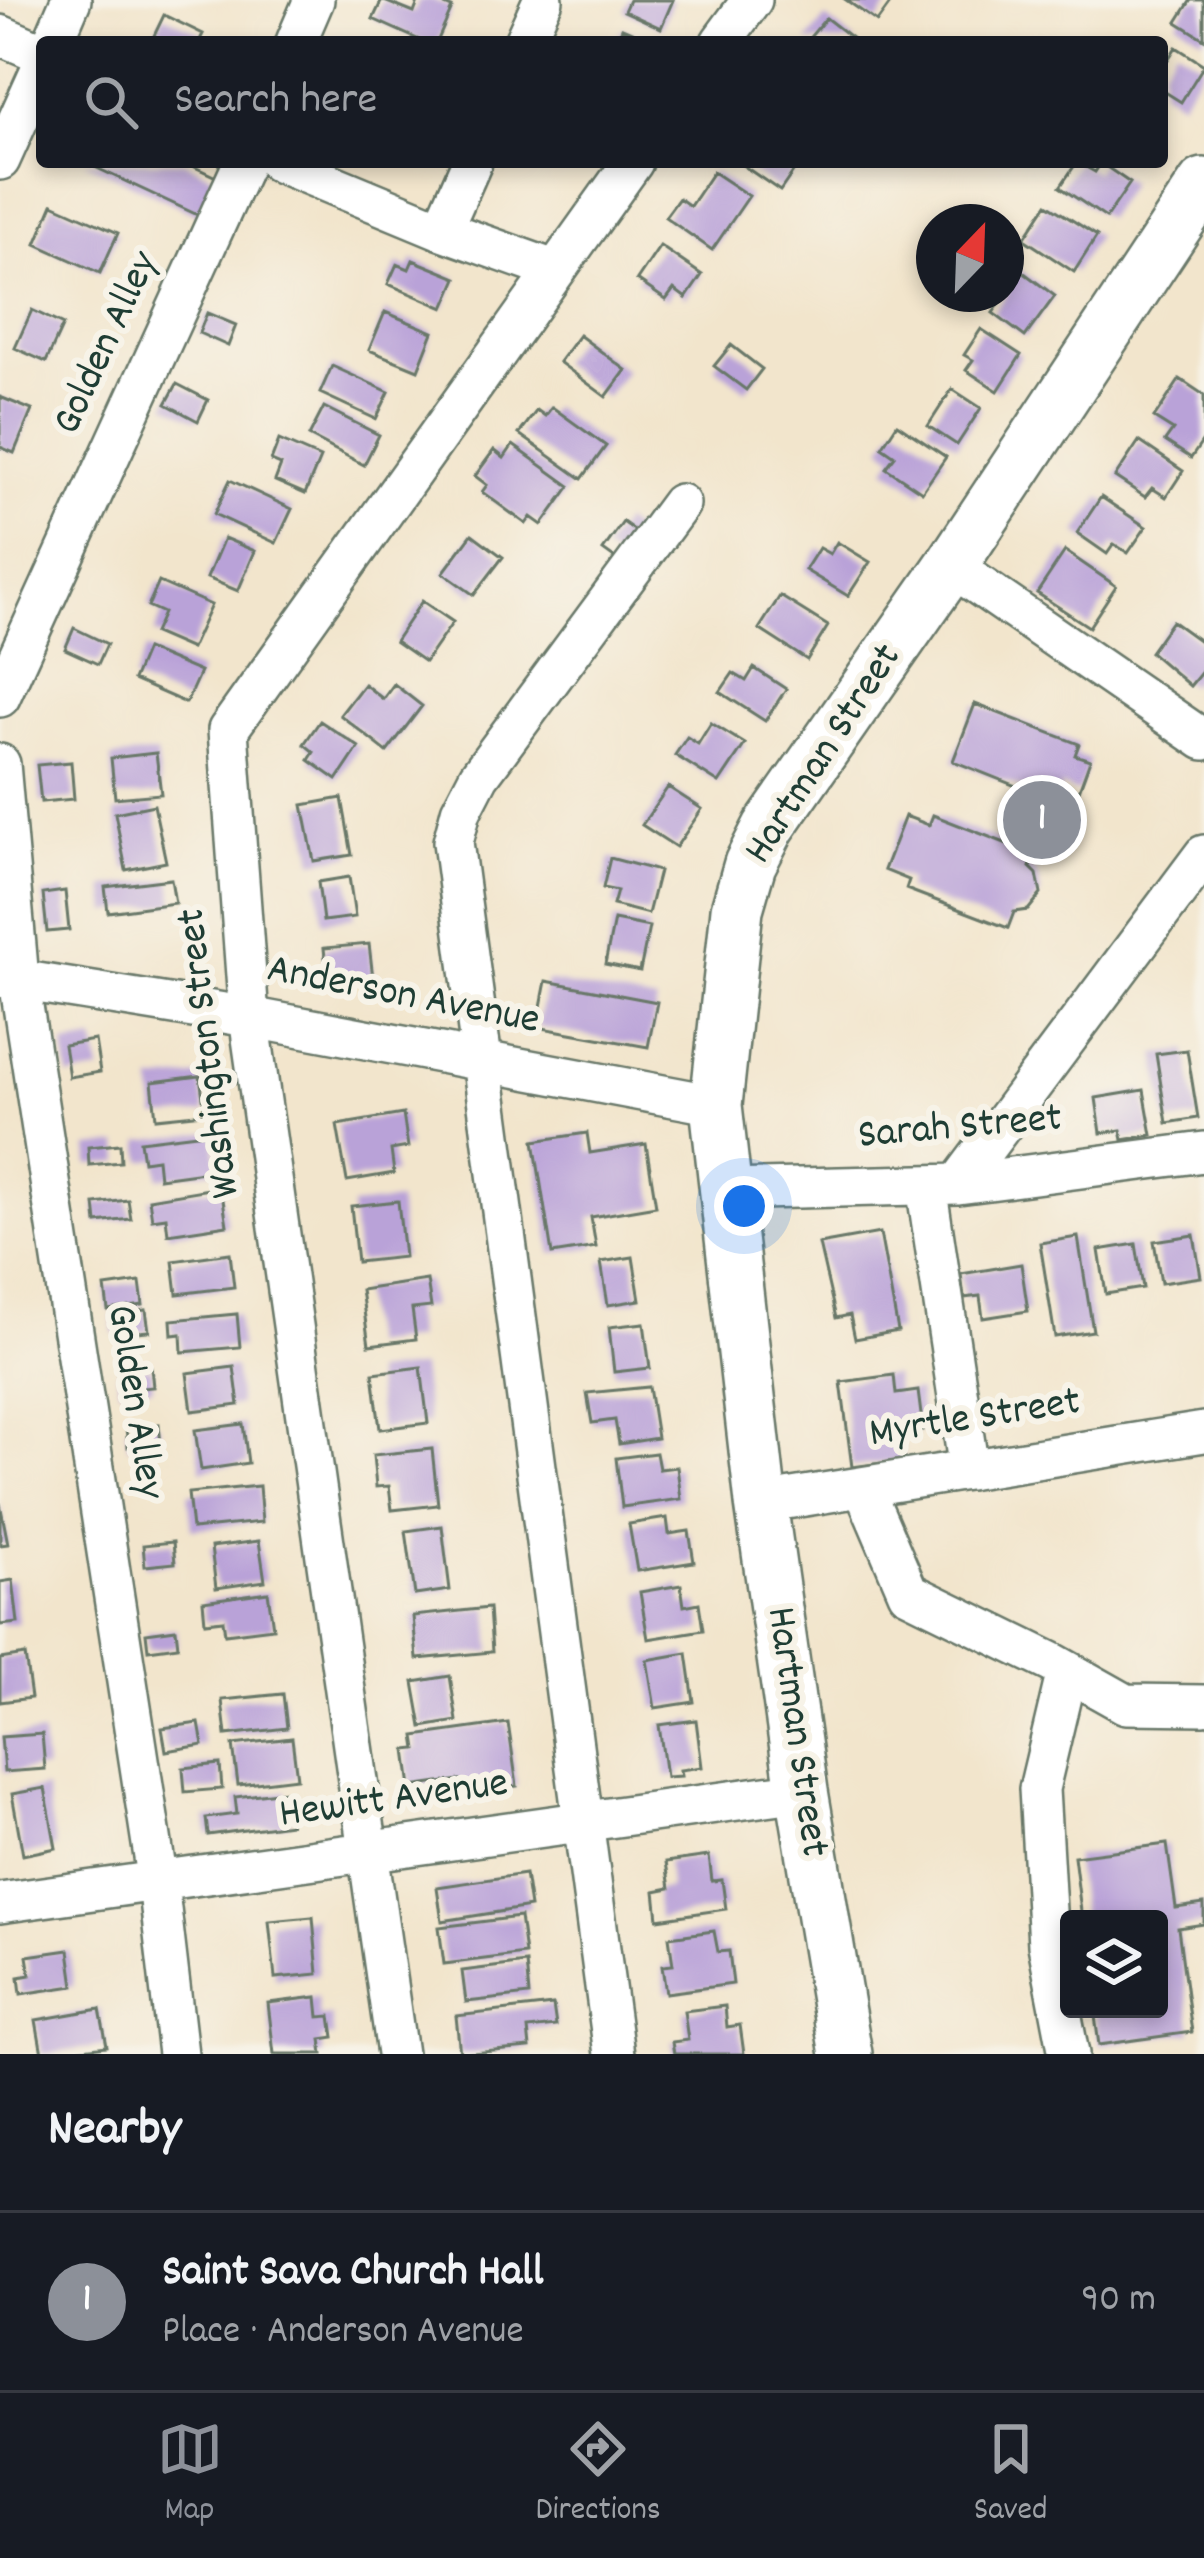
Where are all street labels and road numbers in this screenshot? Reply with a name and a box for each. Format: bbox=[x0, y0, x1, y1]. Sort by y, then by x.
street label: Golden Alley bbox=[39, 242, 177, 445]
street label: Hartman Street bbox=[731, 633, 919, 877]
street label: Washington Street bbox=[163, 905, 259, 1201]
street label: Anderson Avenue bbox=[262, 941, 544, 1053]
street label: Sarah Street bbox=[856, 1090, 1064, 1168]
street label: Golden Alley bbox=[88, 1301, 178, 1504]
street label: Myrtle Street bbox=[865, 1374, 1085, 1466]
street label: Hartman Street bbox=[748, 1603, 842, 1861]
street label: Hewitt Avenue bbox=[276, 1755, 512, 1847]

